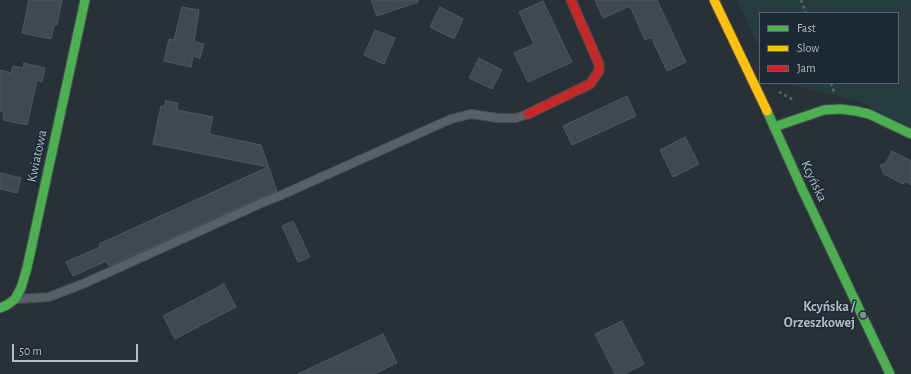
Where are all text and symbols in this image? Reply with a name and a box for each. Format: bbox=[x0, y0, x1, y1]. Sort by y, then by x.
legend bbox=[759, 12, 899, 84]
text: Fast bbox=[797, 22, 816, 34]
text: Slow bbox=[797, 42, 819, 54]
text: Jam bbox=[797, 62, 816, 74]
street label: Kwiatowa bbox=[23, 128, 51, 184]
street label: Kcyńska bbox=[797, 158, 831, 204]
place label: Kcyńska / Orzeszkowej bbox=[784, 299, 855, 332]
marker: Kcyńska / Orzeszkowej bbox=[858, 310, 868, 320]
scale bar bbox=[14, 336, 140, 362]
text: 50 m bbox=[19, 345, 42, 357]

